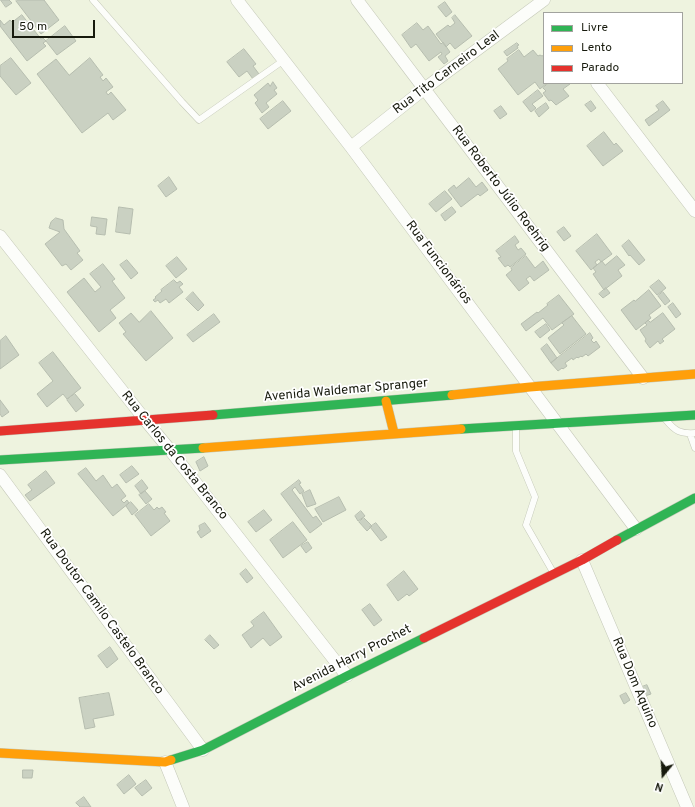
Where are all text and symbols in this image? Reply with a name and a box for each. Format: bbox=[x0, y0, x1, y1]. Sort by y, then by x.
scale bar bbox=[14, 12, 97, 38]
legend bbox=[543, 12, 683, 84]
text: 50 m bbox=[19, 19, 47, 35]
text: Livre bbox=[581, 20, 608, 36]
street label: Rua Tito Carneiro Leal bbox=[391, 28, 503, 118]
text: Lento bbox=[581, 40, 612, 56]
text: Parado bbox=[581, 60, 619, 76]
street label: Rua Roberto Júlio Roehrig bbox=[448, 123, 552, 255]
street label: Rua Funcionários bbox=[402, 218, 474, 308]
street label: Avenida Waldemar Spranger bbox=[263, 376, 429, 406]
street label: Rua Carlos da Costa Branco bbox=[117, 389, 231, 523]
street label: Rua Doutor Camilo Castelo Branco bbox=[36, 526, 166, 698]
street label: Avenida Harry Prochet bbox=[290, 622, 414, 696]
street label: Rua Dom Aquino bbox=[608, 635, 660, 731]
north arrow bbox=[643, 755, 683, 795]
text: N bbox=[653, 779, 665, 794]

